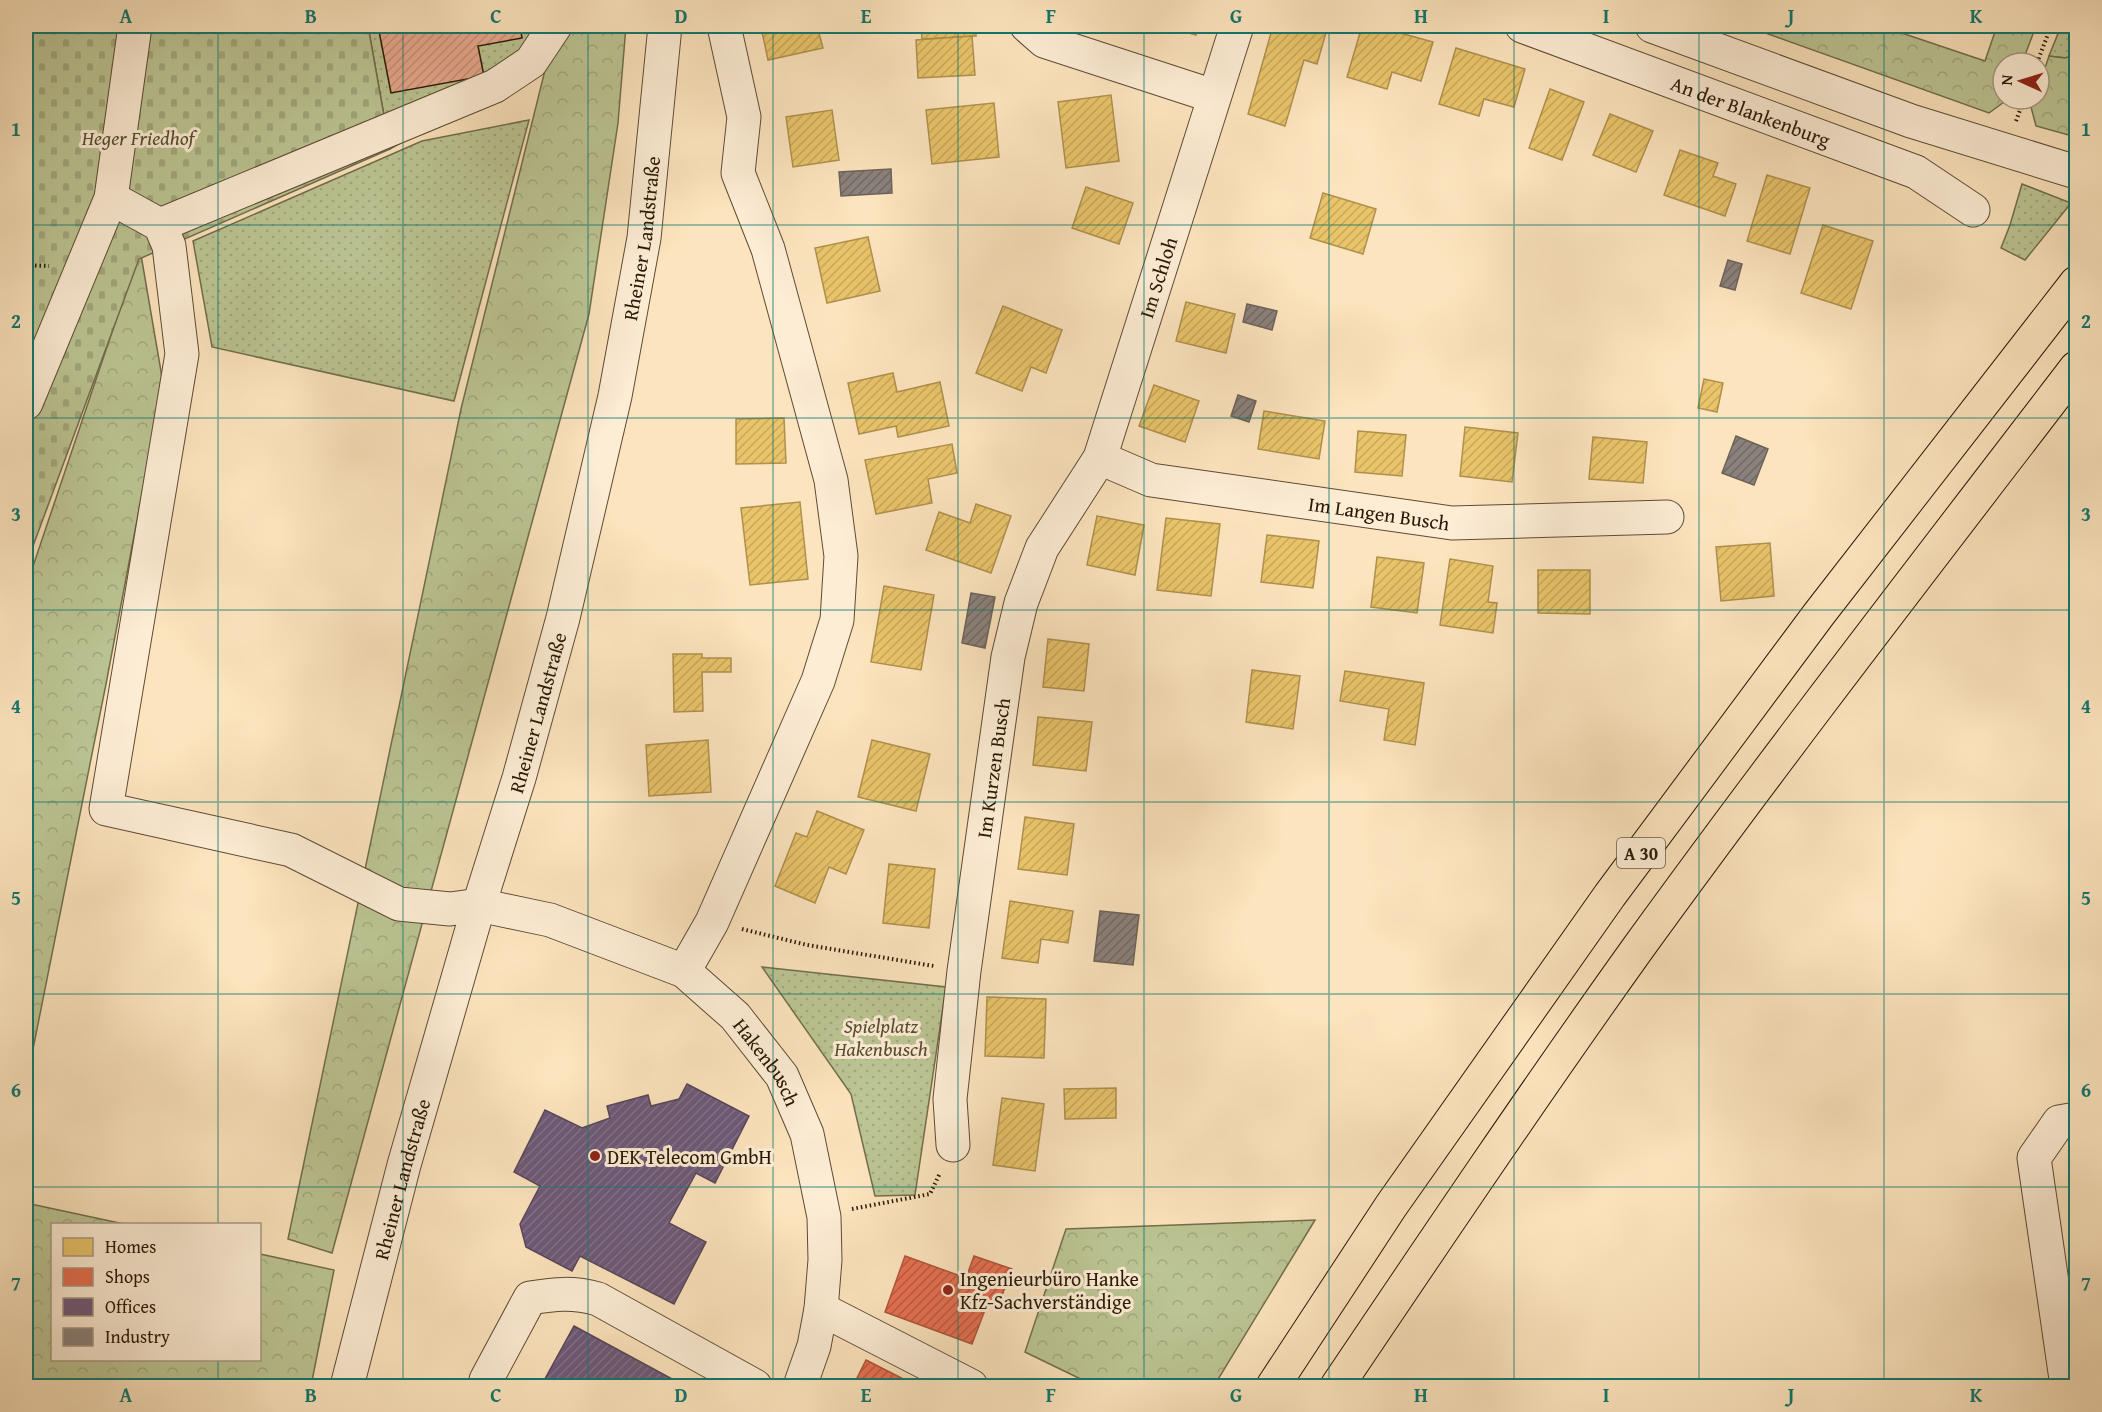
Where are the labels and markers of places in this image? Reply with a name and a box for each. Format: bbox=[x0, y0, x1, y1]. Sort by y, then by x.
place label: DEK Telecom GmbH bbox=[607, 1142, 772, 1171]
marker: DEK Telecom GmbH bbox=[588, 1149, 602, 1163]
place label: Ingenieurbüro Hanke Kfz-Sachverständige bbox=[960, 1264, 1139, 1316]
marker: Ingenieurbüro Hanke Kfz-Sachverständige bbox=[941, 1283, 955, 1297]

